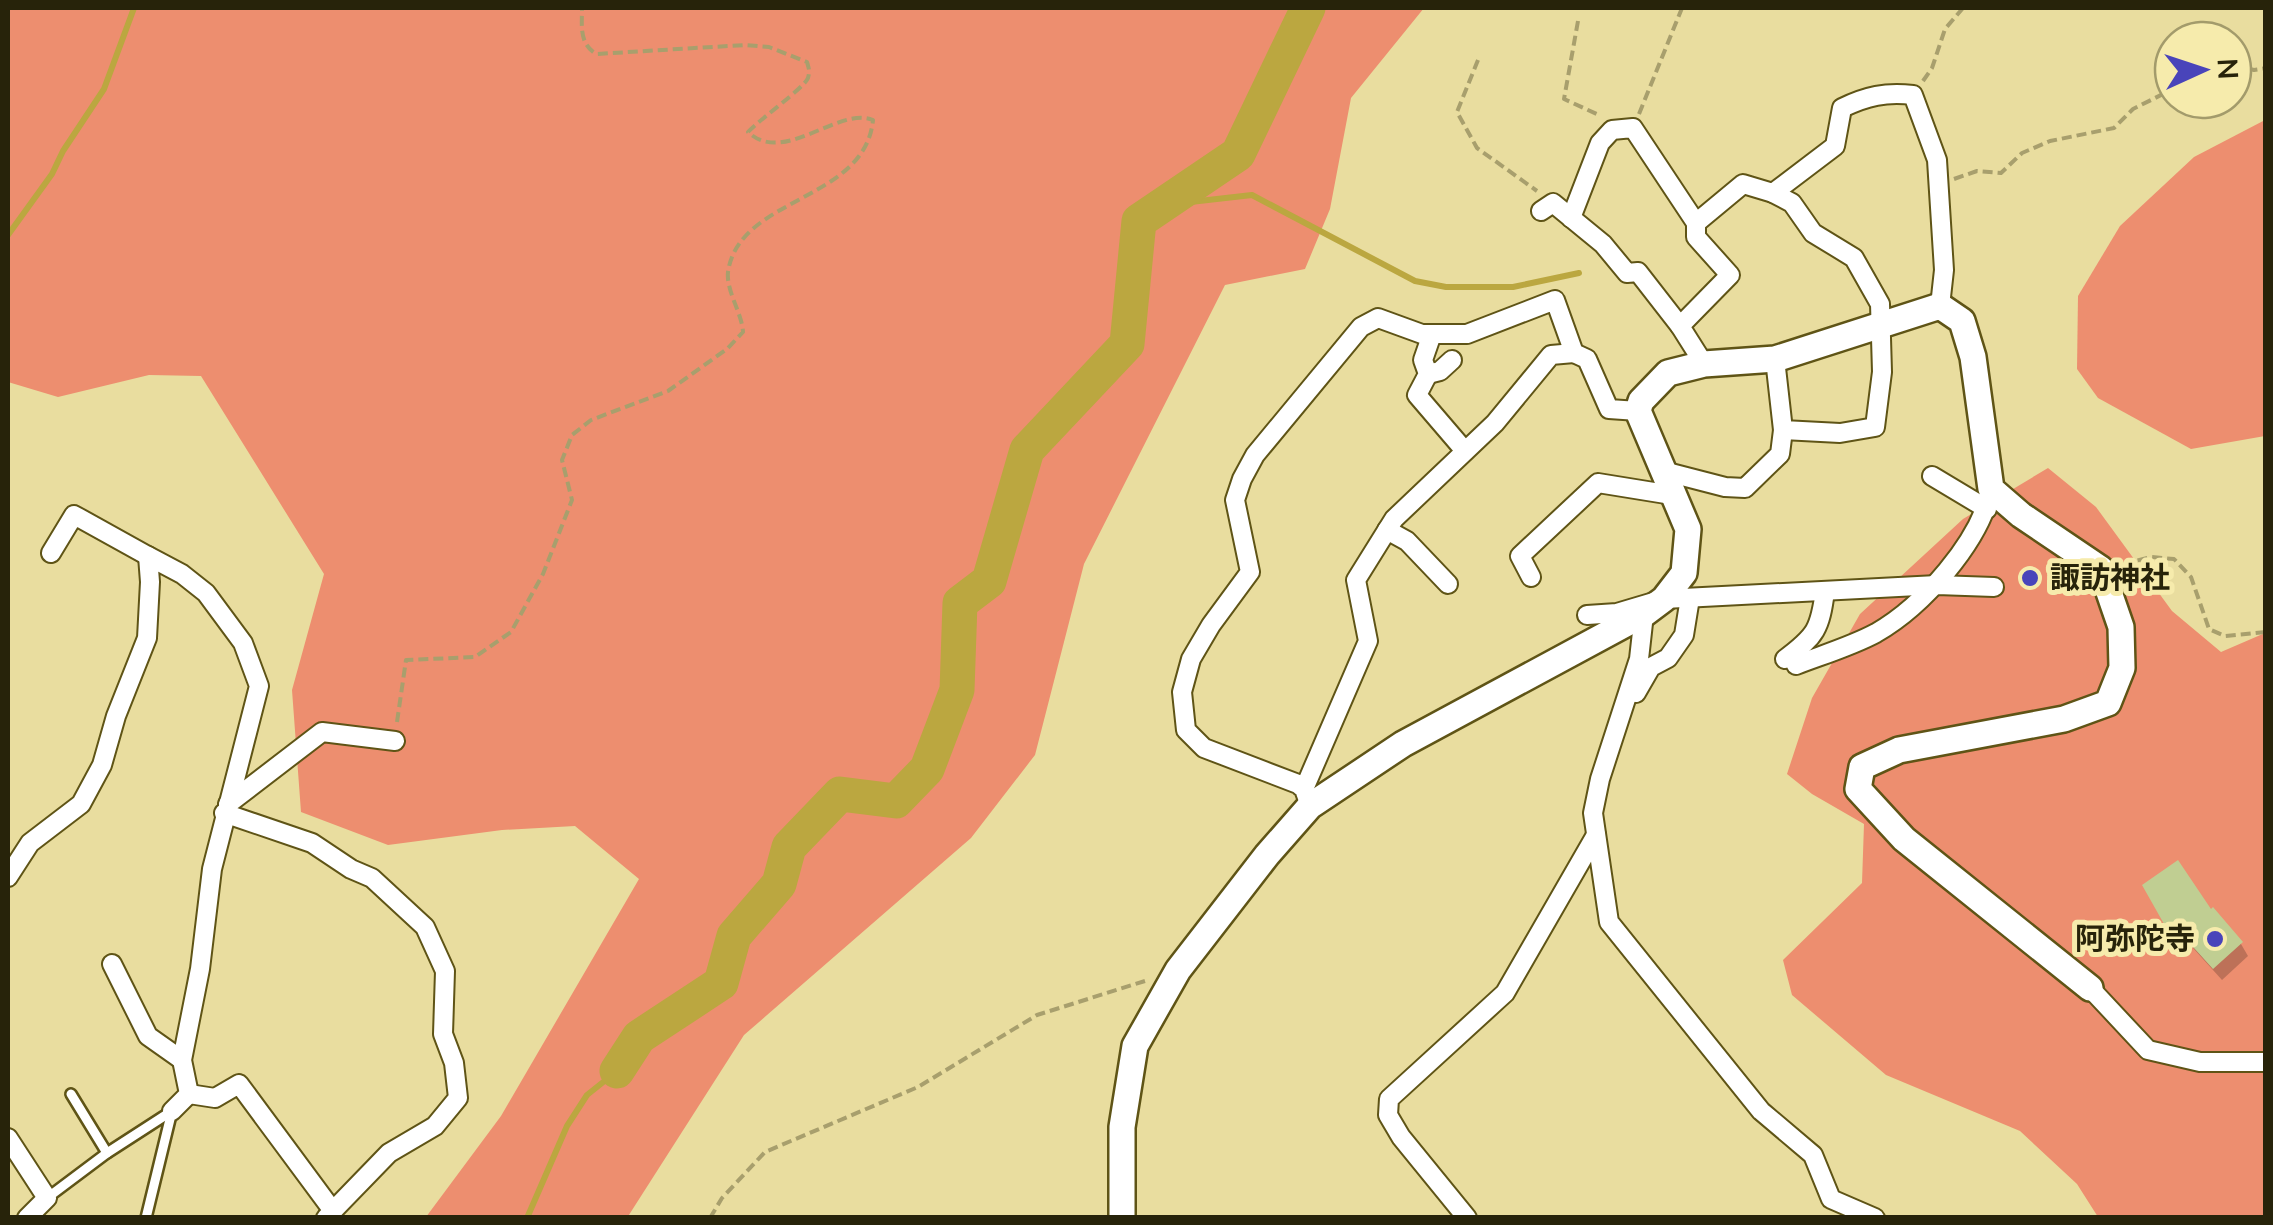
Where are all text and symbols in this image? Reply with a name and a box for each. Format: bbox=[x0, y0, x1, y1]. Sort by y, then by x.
north arrow bbox=[2153, 20, 2253, 120]
text: N bbox=[2210, 57, 2246, 80]
place label: 諏訪神社 bbox=[2050, 558, 2170, 596]
marker: 諏訪神社 bbox=[2019, 567, 2041, 589]
place label: 阿弥陀寺 bbox=[2075, 919, 2195, 957]
marker: 阿弥陀寺 bbox=[2204, 928, 2226, 950]

